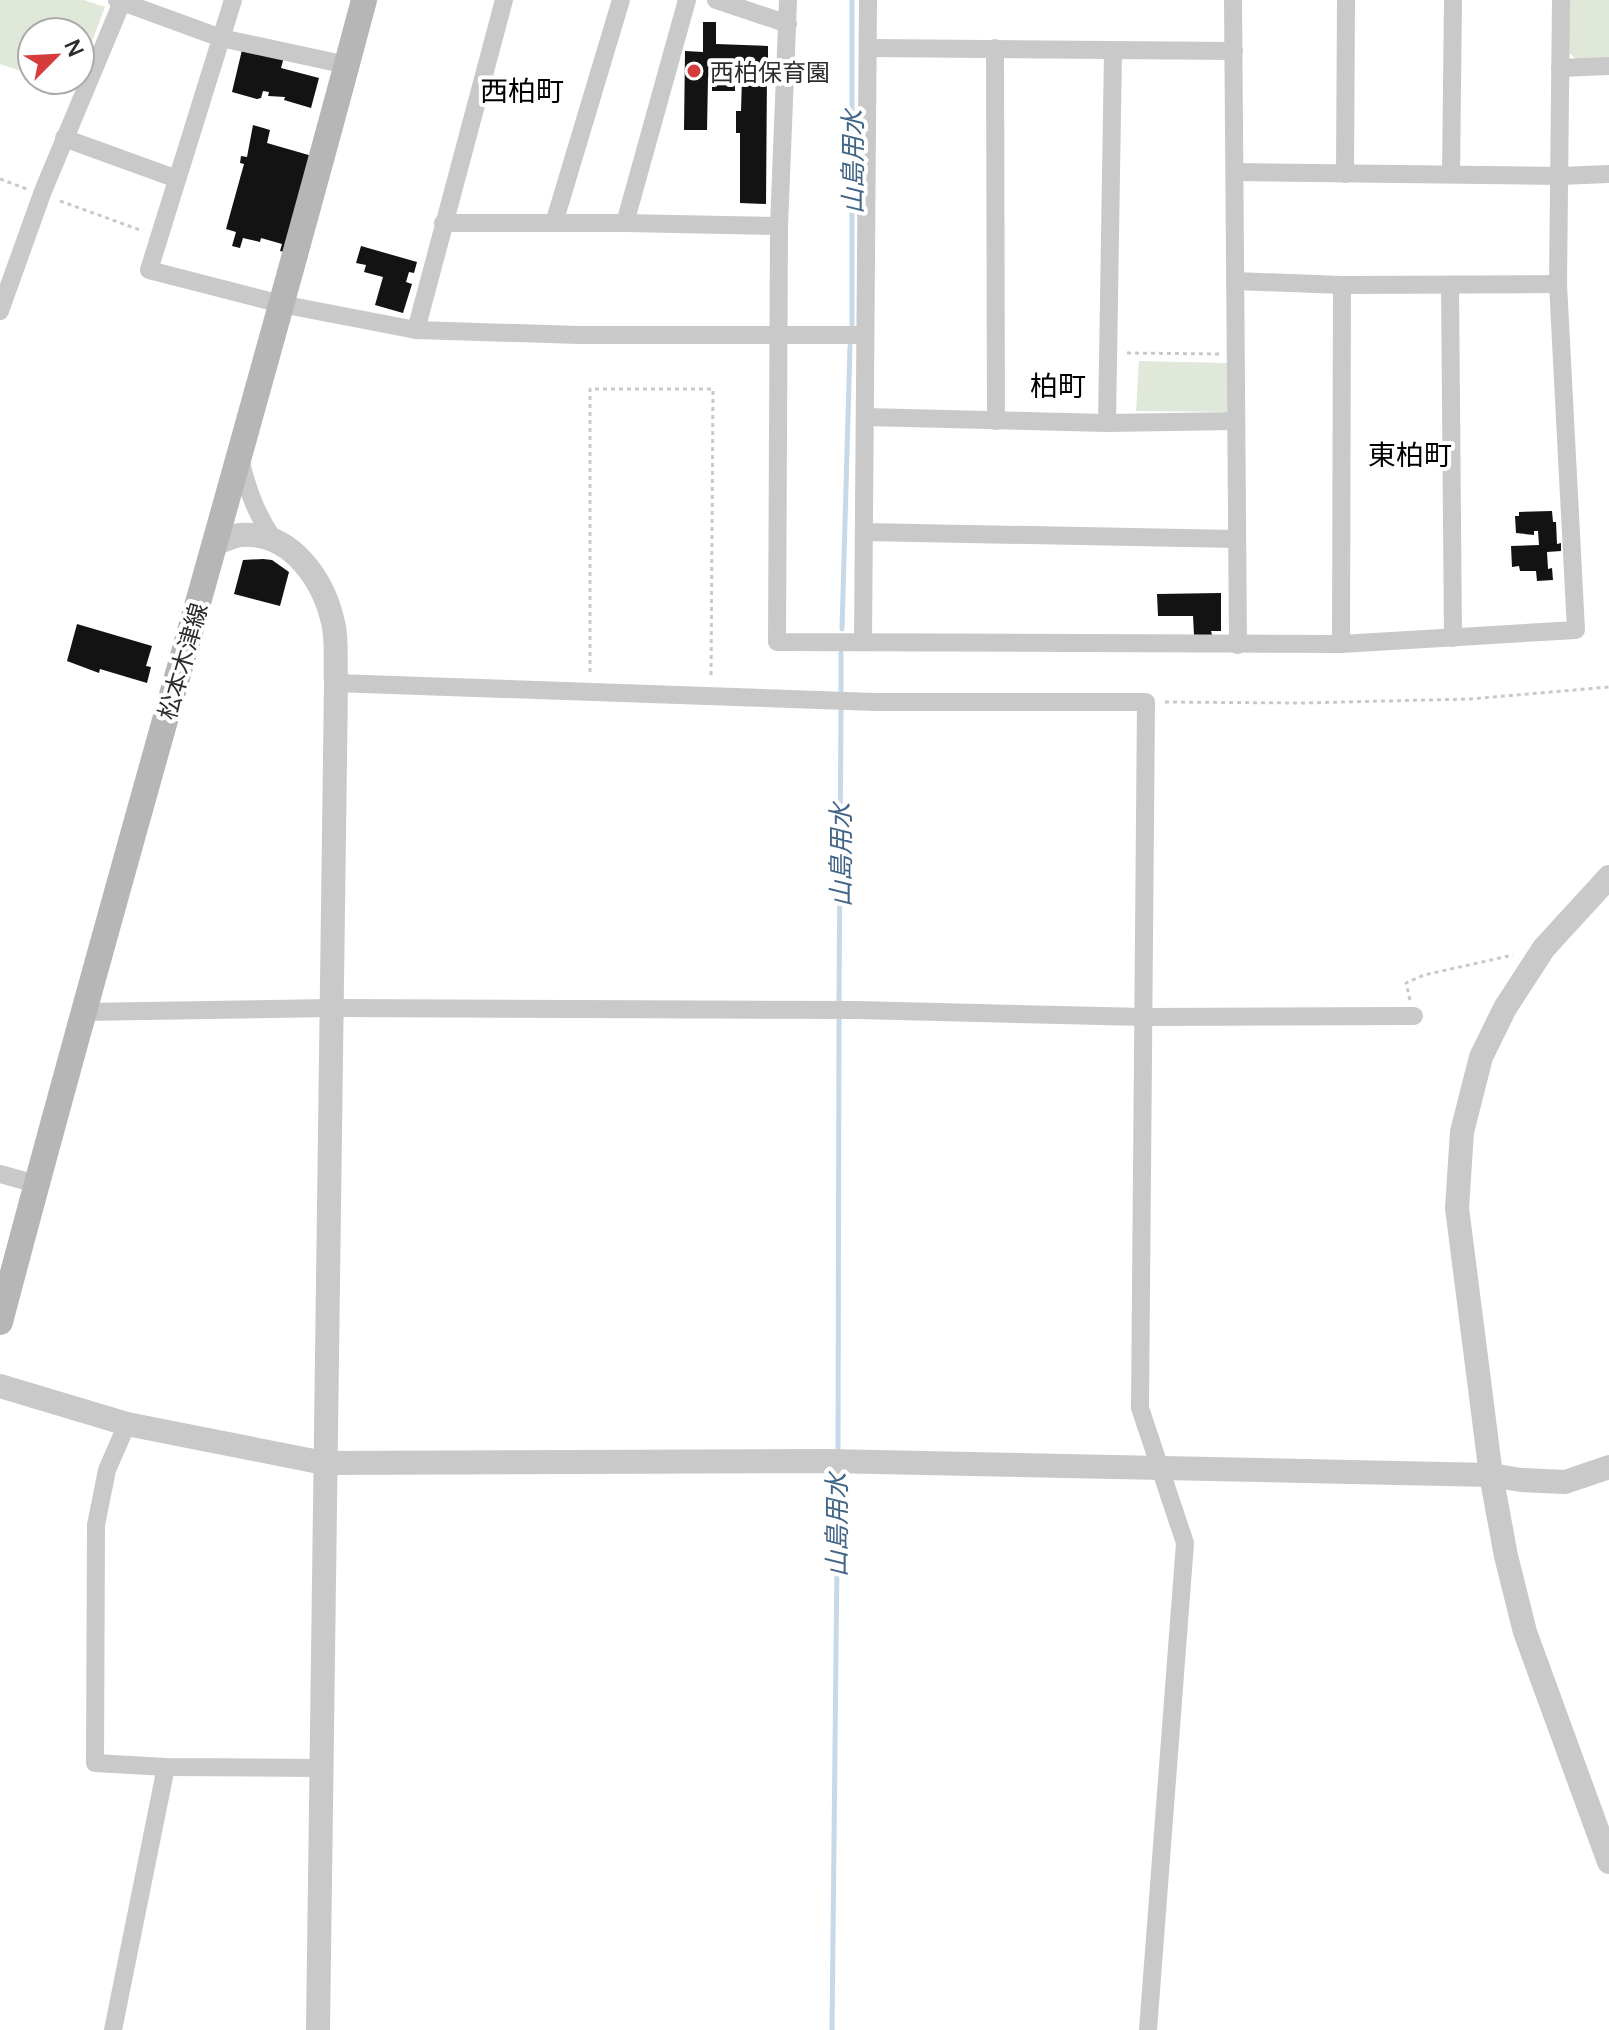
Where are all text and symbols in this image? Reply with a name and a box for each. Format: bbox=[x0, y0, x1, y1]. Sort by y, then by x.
north arrow bbox=[16, 16, 96, 96]
text: N bbox=[57, 35, 91, 61]
place label: 西柏保育園 bbox=[710, 55, 830, 88]
marker: 西柏保育園 bbox=[685, 62, 703, 80]
district label: 西柏町 bbox=[480, 71, 564, 109]
water label: 山島用水 bbox=[834, 107, 870, 214]
district label: 柏町 bbox=[1030, 366, 1086, 404]
district label: 東柏町 bbox=[1368, 435, 1452, 473]
street label: 松本木津線 bbox=[150, 599, 214, 723]
water label: 山島用水 bbox=[822, 800, 858, 907]
water label: 山島用水 bbox=[818, 1470, 854, 1577]

